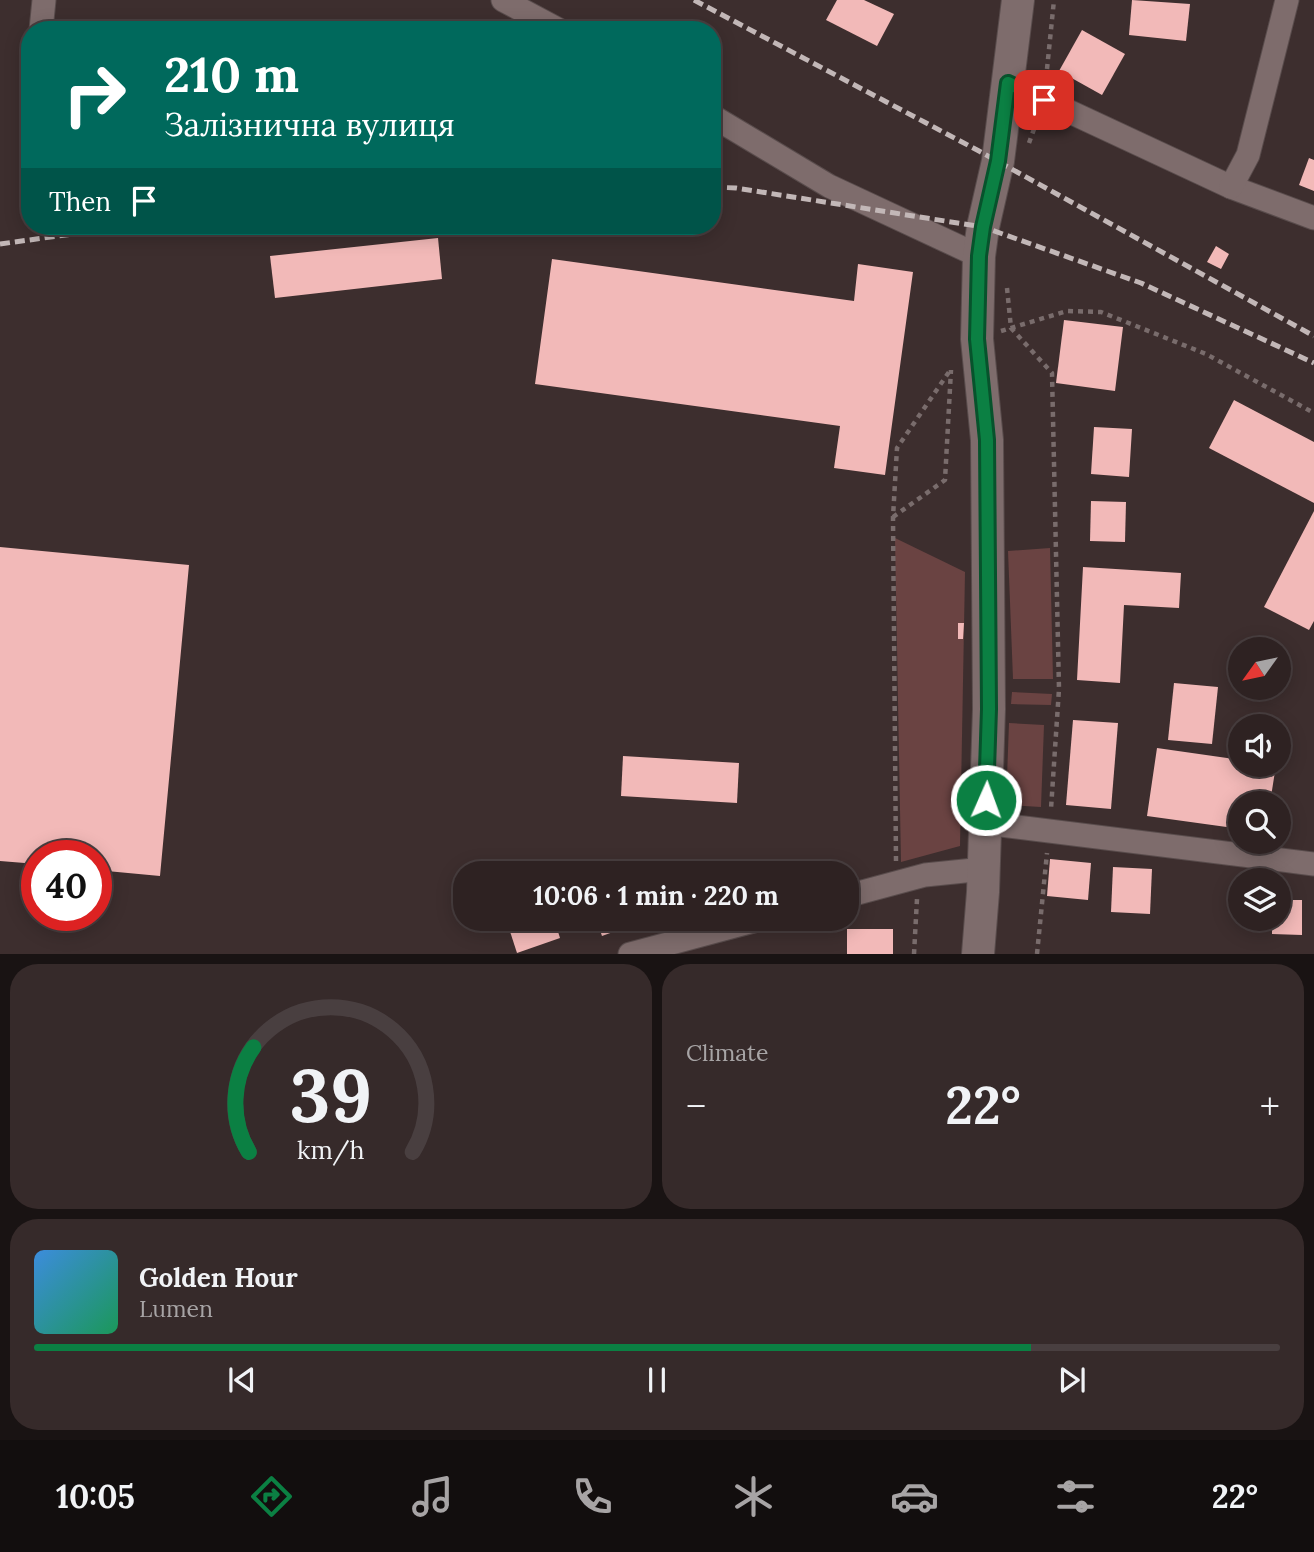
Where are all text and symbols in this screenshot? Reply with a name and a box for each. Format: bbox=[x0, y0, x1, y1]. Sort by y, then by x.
text: 210 m bbox=[164, 43, 299, 105]
icon: right bbox=[49, 49, 140, 140]
pin bbox=[1014, 70, 1074, 130]
icon: arrive bbox=[1025, 81, 1063, 119]
text: Залізнична вулиця bbox=[164, 104, 455, 145]
icon: arrive bbox=[125, 182, 163, 220]
text: Then bbox=[49, 185, 111, 218]
north arrow bbox=[1228, 637, 1292, 700]
map controls bbox=[1228, 637, 1291, 931]
button: sound bbox=[1228, 714, 1291, 777]
position arrow bbox=[949, 763, 1023, 837]
button: search bbox=[1228, 791, 1291, 854]
speed limit sign: 40 bbox=[21, 840, 112, 931]
button: layers bbox=[1228, 868, 1291, 931]
text: 10:06 · 1 min · 220 m bbox=[533, 879, 779, 912]
text: Climate bbox=[686, 1038, 768, 1067]
text: 39 bbox=[290, 1050, 372, 1143]
text: 22° bbox=[945, 1072, 1021, 1138]
text: − bbox=[686, 1082, 706, 1130]
text: + bbox=[1260, 1082, 1280, 1130]
text: km/h bbox=[297, 1134, 365, 1166]
text: Golden Hour bbox=[139, 1261, 298, 1294]
text: Lumen bbox=[139, 1294, 213, 1323]
icon: previous bbox=[223, 1361, 261, 1399]
icon: pause bbox=[638, 1361, 676, 1399]
icon: next bbox=[1053, 1361, 1091, 1399]
icon: directions bbox=[247, 1472, 296, 1521]
icon: music bbox=[408, 1472, 457, 1521]
icon: phone bbox=[568, 1472, 617, 1521]
icon: climate bbox=[729, 1472, 778, 1521]
icon: car bbox=[890, 1472, 939, 1521]
icon: filters bbox=[1051, 1472, 1100, 1521]
text: 10:05 bbox=[56, 1476, 135, 1517]
text: 22° bbox=[1212, 1476, 1258, 1517]

